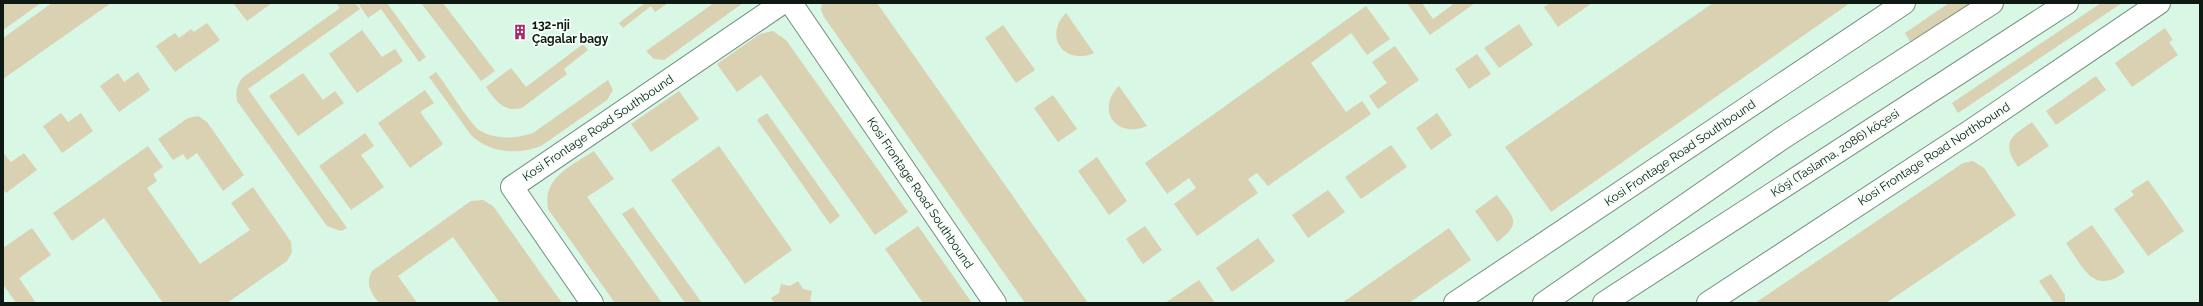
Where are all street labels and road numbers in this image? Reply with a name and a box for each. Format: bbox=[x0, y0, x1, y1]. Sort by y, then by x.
street label: Kosi Frontage Road Southbound bbox=[520, 72, 676, 184]
street label: Kosi Frontage Road Southbound bbox=[1602, 97, 1758, 209]
street label: Kosi Frontage Road Northbound bbox=[1855, 100, 2013, 208]
street label: Köşi (Taslama, 2086) köçesi bbox=[1768, 106, 1902, 200]
street label: Kosi Frontage Road Southbound bbox=[864, 115, 976, 271]

